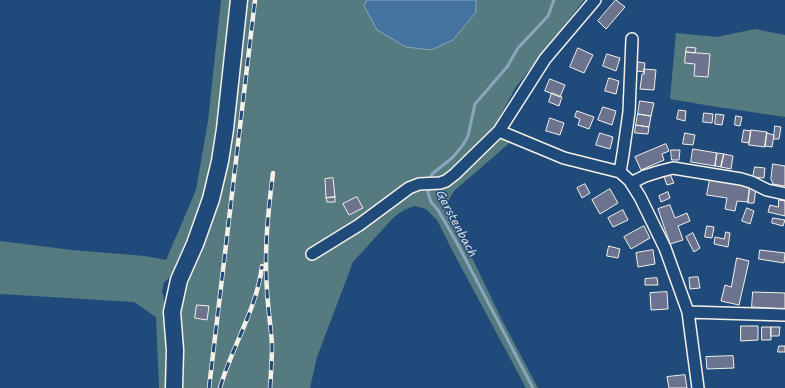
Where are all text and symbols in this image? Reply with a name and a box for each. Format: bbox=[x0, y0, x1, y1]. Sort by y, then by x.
water label: Gerstenbach bbox=[432, 188, 480, 260]

